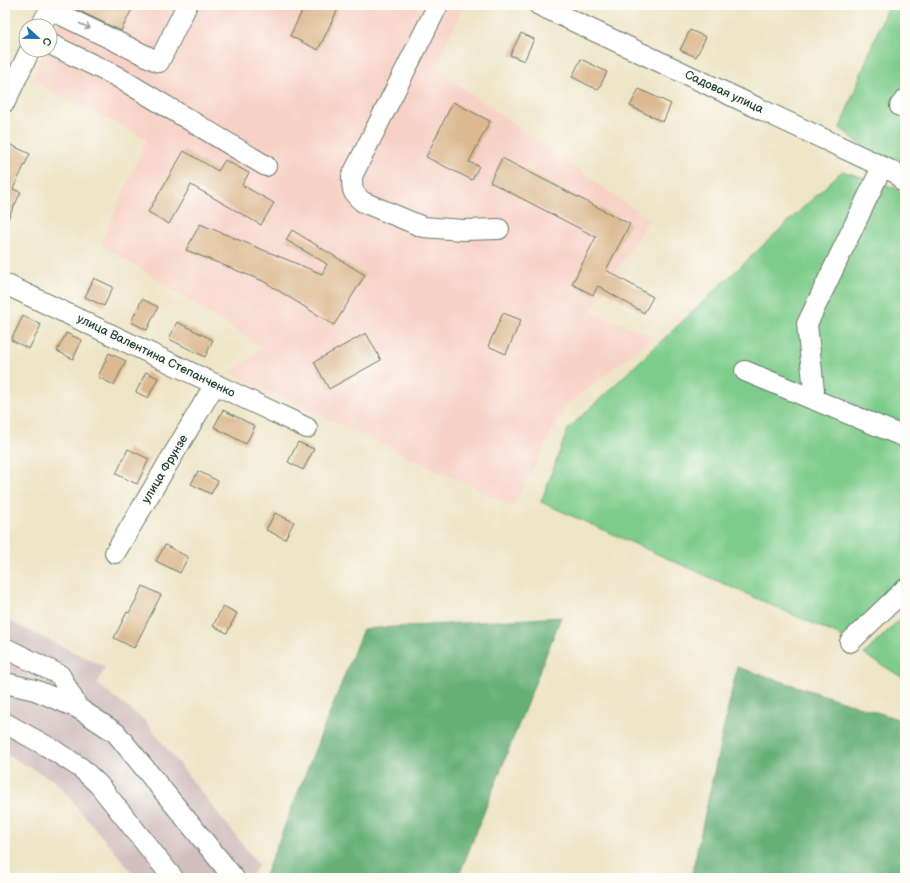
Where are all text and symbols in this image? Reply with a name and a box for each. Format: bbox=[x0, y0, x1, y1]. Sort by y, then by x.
north arrow bbox=[18, 18, 58, 58]
one-way arrow bbox=[78, 23, 90, 30]
text: С bbox=[39, 36, 54, 48]
street label: Садовая улица bbox=[682, 67, 766, 117]
street label: улица Валентина Степанченко bbox=[74, 311, 238, 401]
street label: улица Фрунзе bbox=[139, 432, 191, 506]

